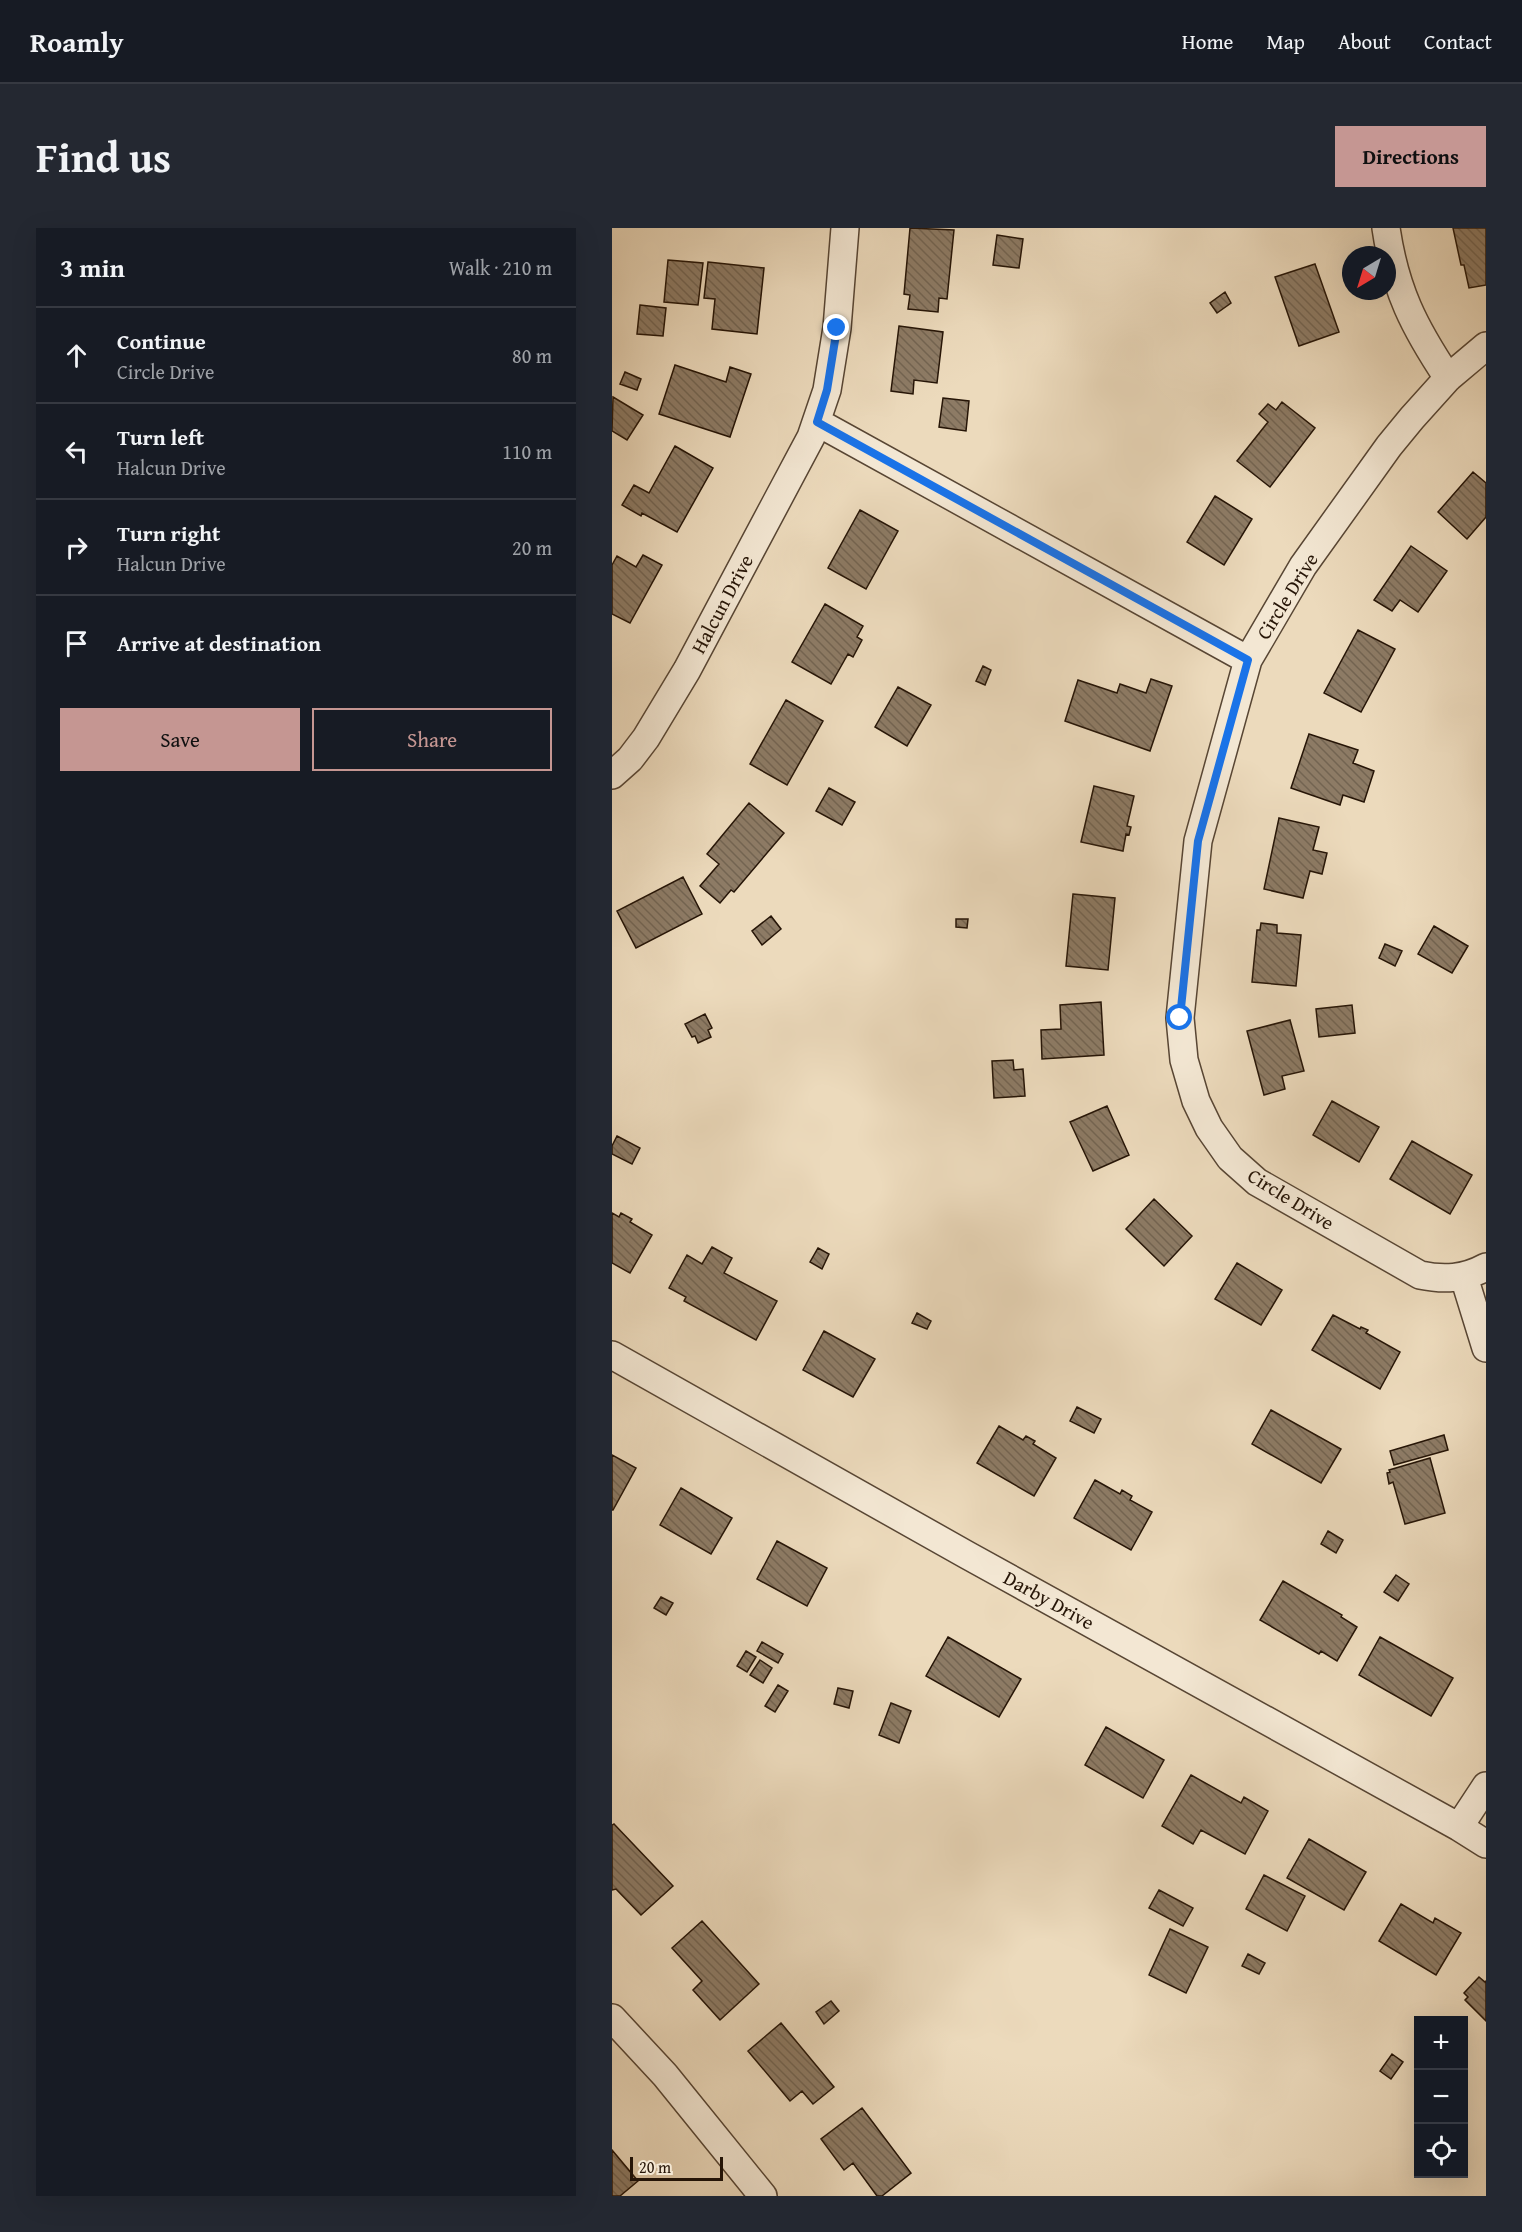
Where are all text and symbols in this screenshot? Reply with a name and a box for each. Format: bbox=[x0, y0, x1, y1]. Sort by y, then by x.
text: Roamly bbox=[30, 21, 124, 62]
text: Home bbox=[1182, 26, 1233, 57]
text: Map bbox=[1266, 26, 1305, 57]
text: About bbox=[1338, 26, 1391, 57]
text: Contact bbox=[1424, 26, 1492, 57]
text: Find us bbox=[36, 126, 171, 187]
button: Directions bbox=[1335, 126, 1486, 187]
north arrow bbox=[1342, 246, 1396, 300]
text: 3 min bbox=[60, 248, 125, 287]
text: Walk · 210 m bbox=[449, 253, 552, 282]
route end bbox=[823, 314, 849, 340]
text: Continue bbox=[117, 325, 206, 357]
icon: ahead bbox=[60, 339, 93, 372]
text: 80 m bbox=[512, 341, 552, 370]
text: Circle Drive bbox=[117, 357, 214, 386]
text: Turn left bbox=[117, 421, 204, 453]
icon: left bbox=[60, 435, 93, 468]
text: 110 m bbox=[502, 437, 552, 466]
text: Halcun Drive bbox=[117, 453, 226, 482]
text: Turn right bbox=[117, 517, 220, 549]
icon: right bbox=[60, 531, 93, 564]
text: 20 m bbox=[512, 533, 552, 562]
street label: Circle Drive bbox=[1249, 547, 1325, 645]
text: Halcun Drive bbox=[117, 549, 226, 578]
street label: Halcun Drive bbox=[683, 549, 760, 658]
icon: arrive bbox=[60, 627, 93, 660]
text: Arrive at destination bbox=[117, 627, 321, 659]
button: Save bbox=[60, 708, 300, 771]
button: Share bbox=[312, 708, 552, 771]
route start bbox=[1166, 1004, 1192, 1030]
street label: Circle Drive bbox=[1242, 1161, 1340, 1237]
street label: Darby Drive bbox=[999, 1563, 1100, 1636]
map controls bbox=[1414, 2016, 1468, 2178]
button: + bbox=[1414, 2016, 1468, 2070]
button: − bbox=[1414, 2070, 1468, 2124]
button: locate bbox=[1414, 2124, 1468, 2178]
scale bar bbox=[630, 2154, 723, 2182]
text: 20 m bbox=[639, 2155, 671, 2179]

